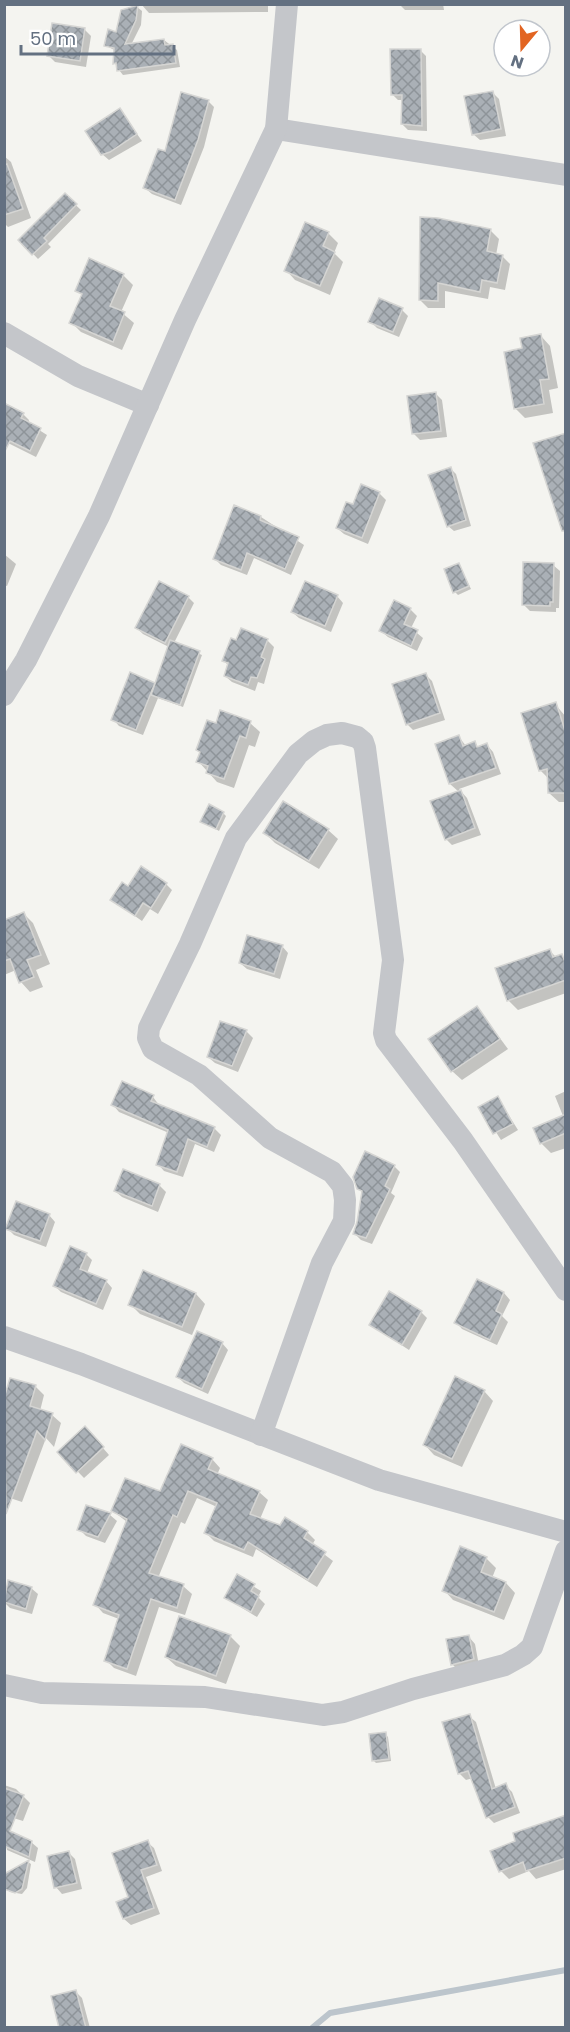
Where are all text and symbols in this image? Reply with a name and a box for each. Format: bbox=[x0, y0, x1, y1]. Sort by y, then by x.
scale bar bbox=[21, 18, 174, 56]
north arrow bbox=[492, 18, 552, 78]
text: 50 m bbox=[30, 26, 76, 51]
text: N bbox=[508, 49, 527, 75]

